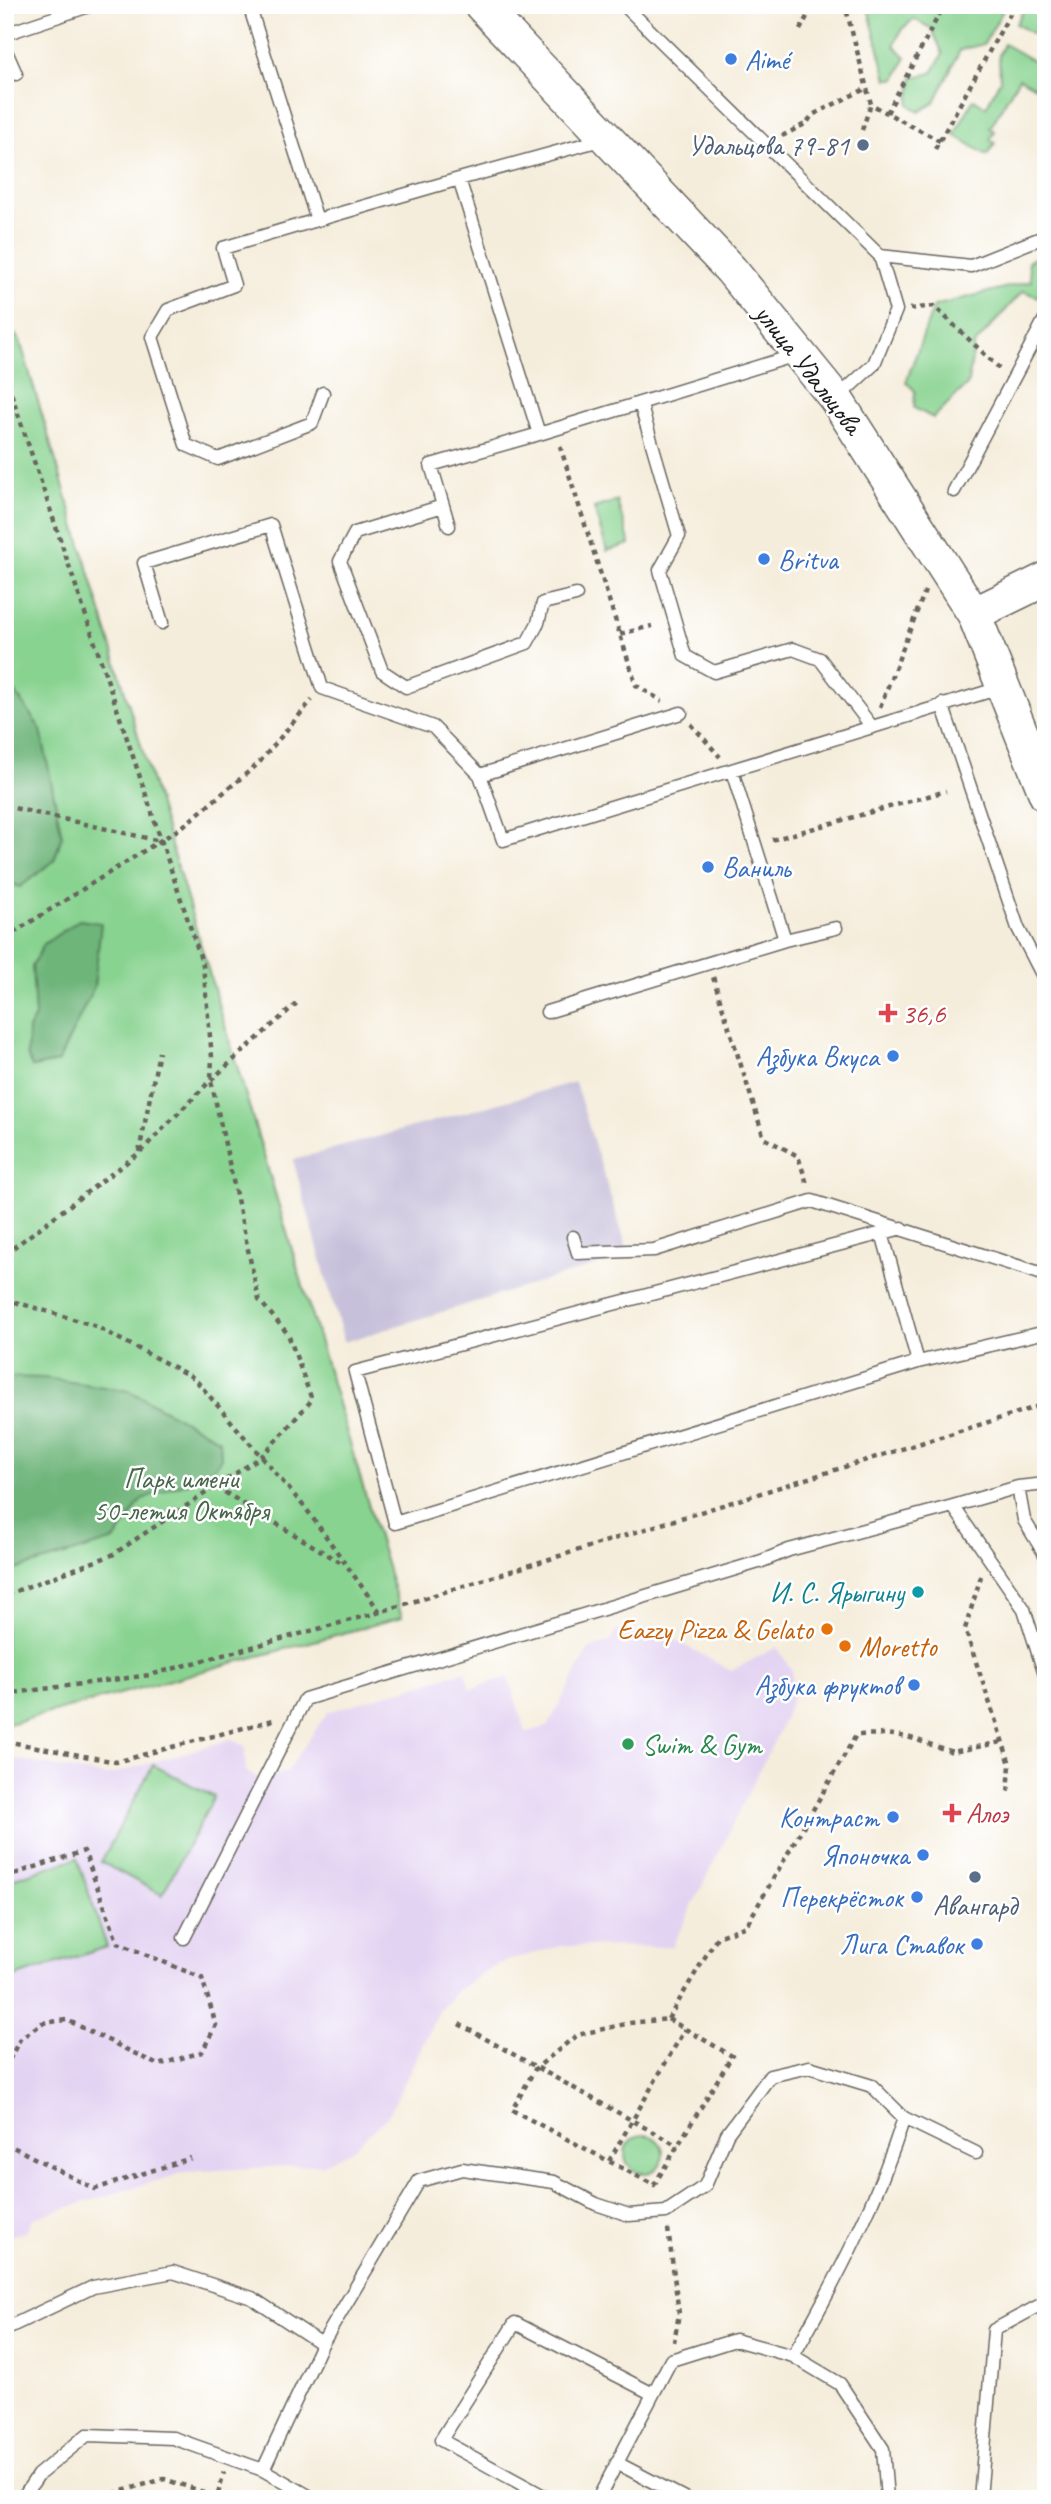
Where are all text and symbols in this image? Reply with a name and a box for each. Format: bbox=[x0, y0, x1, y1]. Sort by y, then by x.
place label: Aimé bbox=[745, 42, 793, 77]
marker: Aimé bbox=[723, 51, 739, 67]
place label: Удальцова 79-81 bbox=[688, 128, 850, 163]
marker: Удальцова 79-81 bbox=[855, 137, 871, 153]
street label: улица Удальцова bbox=[746, 295, 872, 443]
place label: Britva bbox=[778, 542, 840, 577]
marker: Britva bbox=[756, 551, 772, 567]
place label: Ваниль bbox=[722, 850, 793, 885]
marker: Ваниль bbox=[700, 859, 716, 875]
place label: 36,6 bbox=[902, 996, 947, 1031]
marker: 36,6 bbox=[880, 1005, 896, 1021]
place label: Азбука Вкуса bbox=[756, 1039, 881, 1075]
marker: Азбука Вкуса bbox=[885, 1048, 901, 1064]
park label: Парк имени 50-летия Октября bbox=[93, 1461, 271, 1528]
place label: И. С. Ярыгину bbox=[770, 1575, 906, 1610]
marker: И. С. Ярыгину bbox=[910, 1584, 926, 1600]
place label: Eazzy Pizza & Gelato bbox=[617, 1612, 815, 1647]
marker: Eazzy Pizza & Gelato bbox=[819, 1621, 835, 1637]
place label: Moretto bbox=[859, 1629, 939, 1664]
marker: Moretto bbox=[837, 1638, 853, 1654]
place label: Азбука фруктов bbox=[755, 1668, 905, 1704]
marker: Азбука фруктов bbox=[906, 1677, 922, 1693]
place label: Swim & Gym bbox=[642, 1727, 763, 1762]
marker: Swim & Gym bbox=[620, 1736, 636, 1752]
place label: Алоэ bbox=[966, 1796, 1010, 1831]
place label: Контраст bbox=[779, 1800, 881, 1835]
marker: Алоэ bbox=[944, 1805, 960, 1821]
marker: Контраст bbox=[885, 1809, 901, 1825]
place label: Японочка bbox=[821, 1838, 912, 1873]
marker: Японочка bbox=[915, 1847, 931, 1863]
marker: Авангард bbox=[967, 1869, 983, 1885]
place label: Перекрёсток bbox=[780, 1880, 905, 1915]
place label: Авангард bbox=[933, 1888, 1020, 1923]
marker: Перекрёсток bbox=[909, 1889, 925, 1905]
place label: Лига Ставок bbox=[840, 1927, 966, 1962]
marker: Лига Ставок bbox=[969, 1936, 985, 1952]

